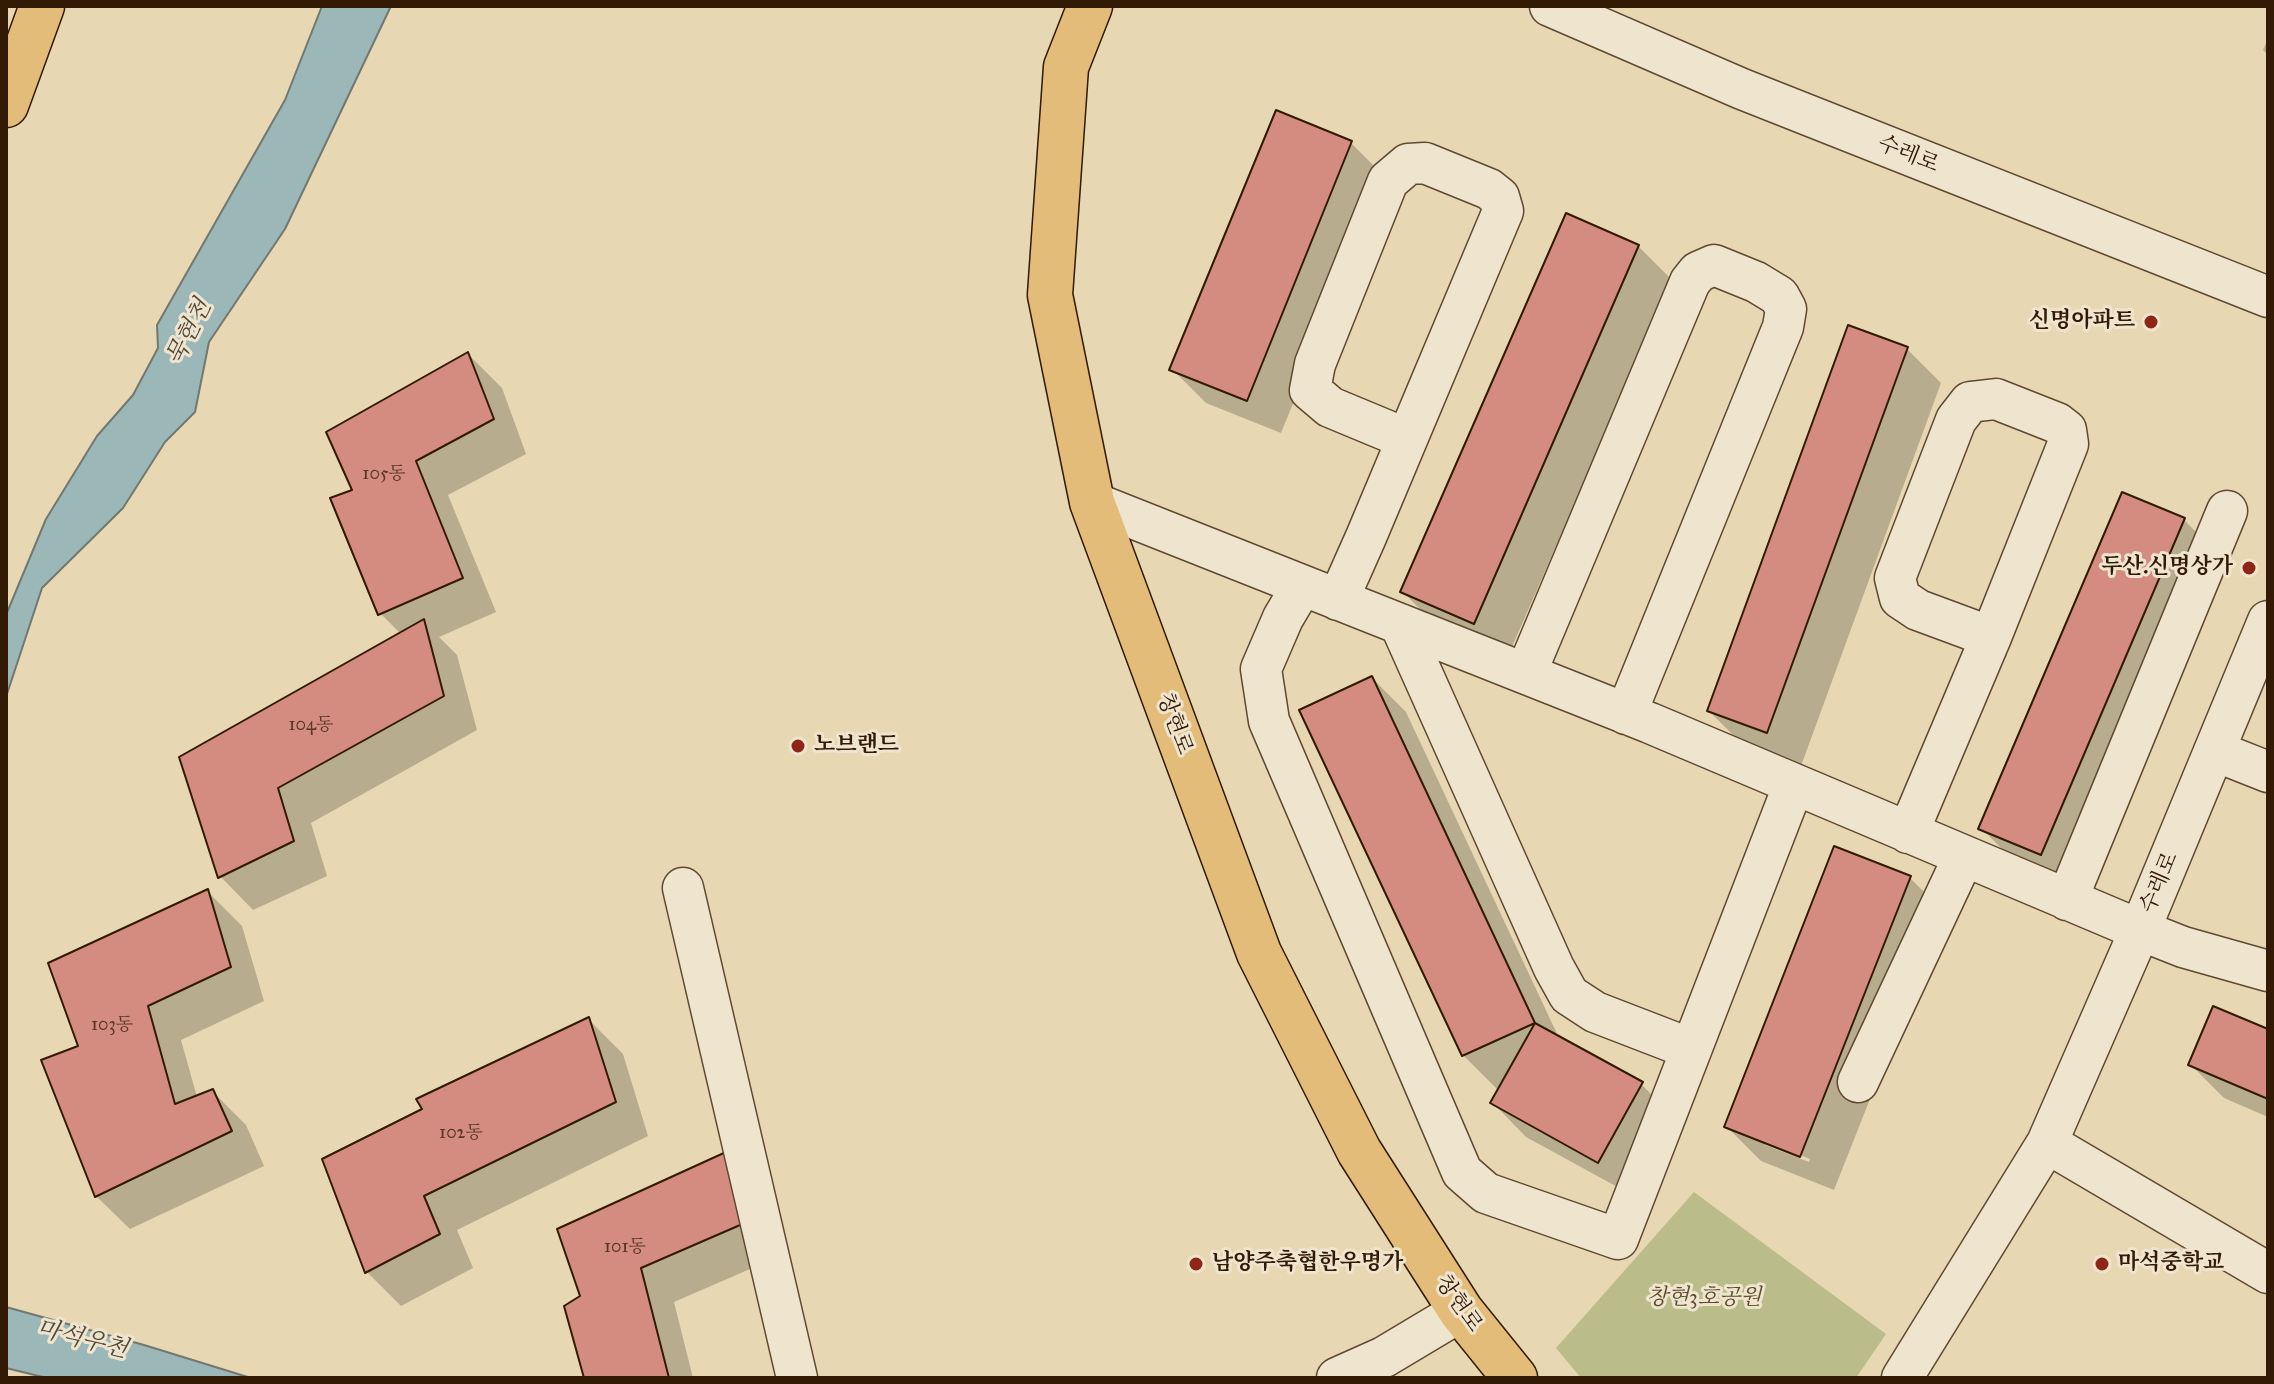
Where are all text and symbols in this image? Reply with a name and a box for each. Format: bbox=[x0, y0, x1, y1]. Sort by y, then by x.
street label: 수레로 bbox=[1873, 131, 1943, 179]
water label: 묵현천 bbox=[161, 295, 219, 371]
place label: 신명아파트 bbox=[2029, 309, 2135, 335]
marker: 신명아파트 bbox=[2142, 313, 2160, 331]
house number: 105동 bbox=[362, 464, 406, 486]
place label: 두산.신명상가 bbox=[2101, 555, 2233, 581]
marker: 두산.신명상가 bbox=[2240, 559, 2258, 577]
street label: 창현로 bbox=[1151, 690, 1197, 758]
house number: 104동 bbox=[289, 715, 333, 737]
place label: 노브랜드 bbox=[814, 733, 899, 759]
marker: 노브랜드 bbox=[789, 737, 807, 755]
street label: 수레로 bbox=[2135, 848, 2185, 918]
house number: 103동 bbox=[91, 1015, 133, 1037]
house number: 102동 bbox=[439, 1123, 483, 1145]
house number: 101동 bbox=[604, 1237, 646, 1259]
place label: 남양주축협한우명가 bbox=[1212, 1251, 1403, 1277]
place label: 마석중학교 bbox=[2118, 1251, 2224, 1277]
marker: 남양주축협한우명가 bbox=[1187, 1255, 1205, 1273]
marker: 마석중학교 bbox=[2093, 1255, 2111, 1273]
street label: 창현로 bbox=[1429, 1270, 1487, 1338]
park label: 창현3호공원 bbox=[1646, 1286, 1762, 1312]
water label: 마석우천 bbox=[34, 1315, 130, 1365]

